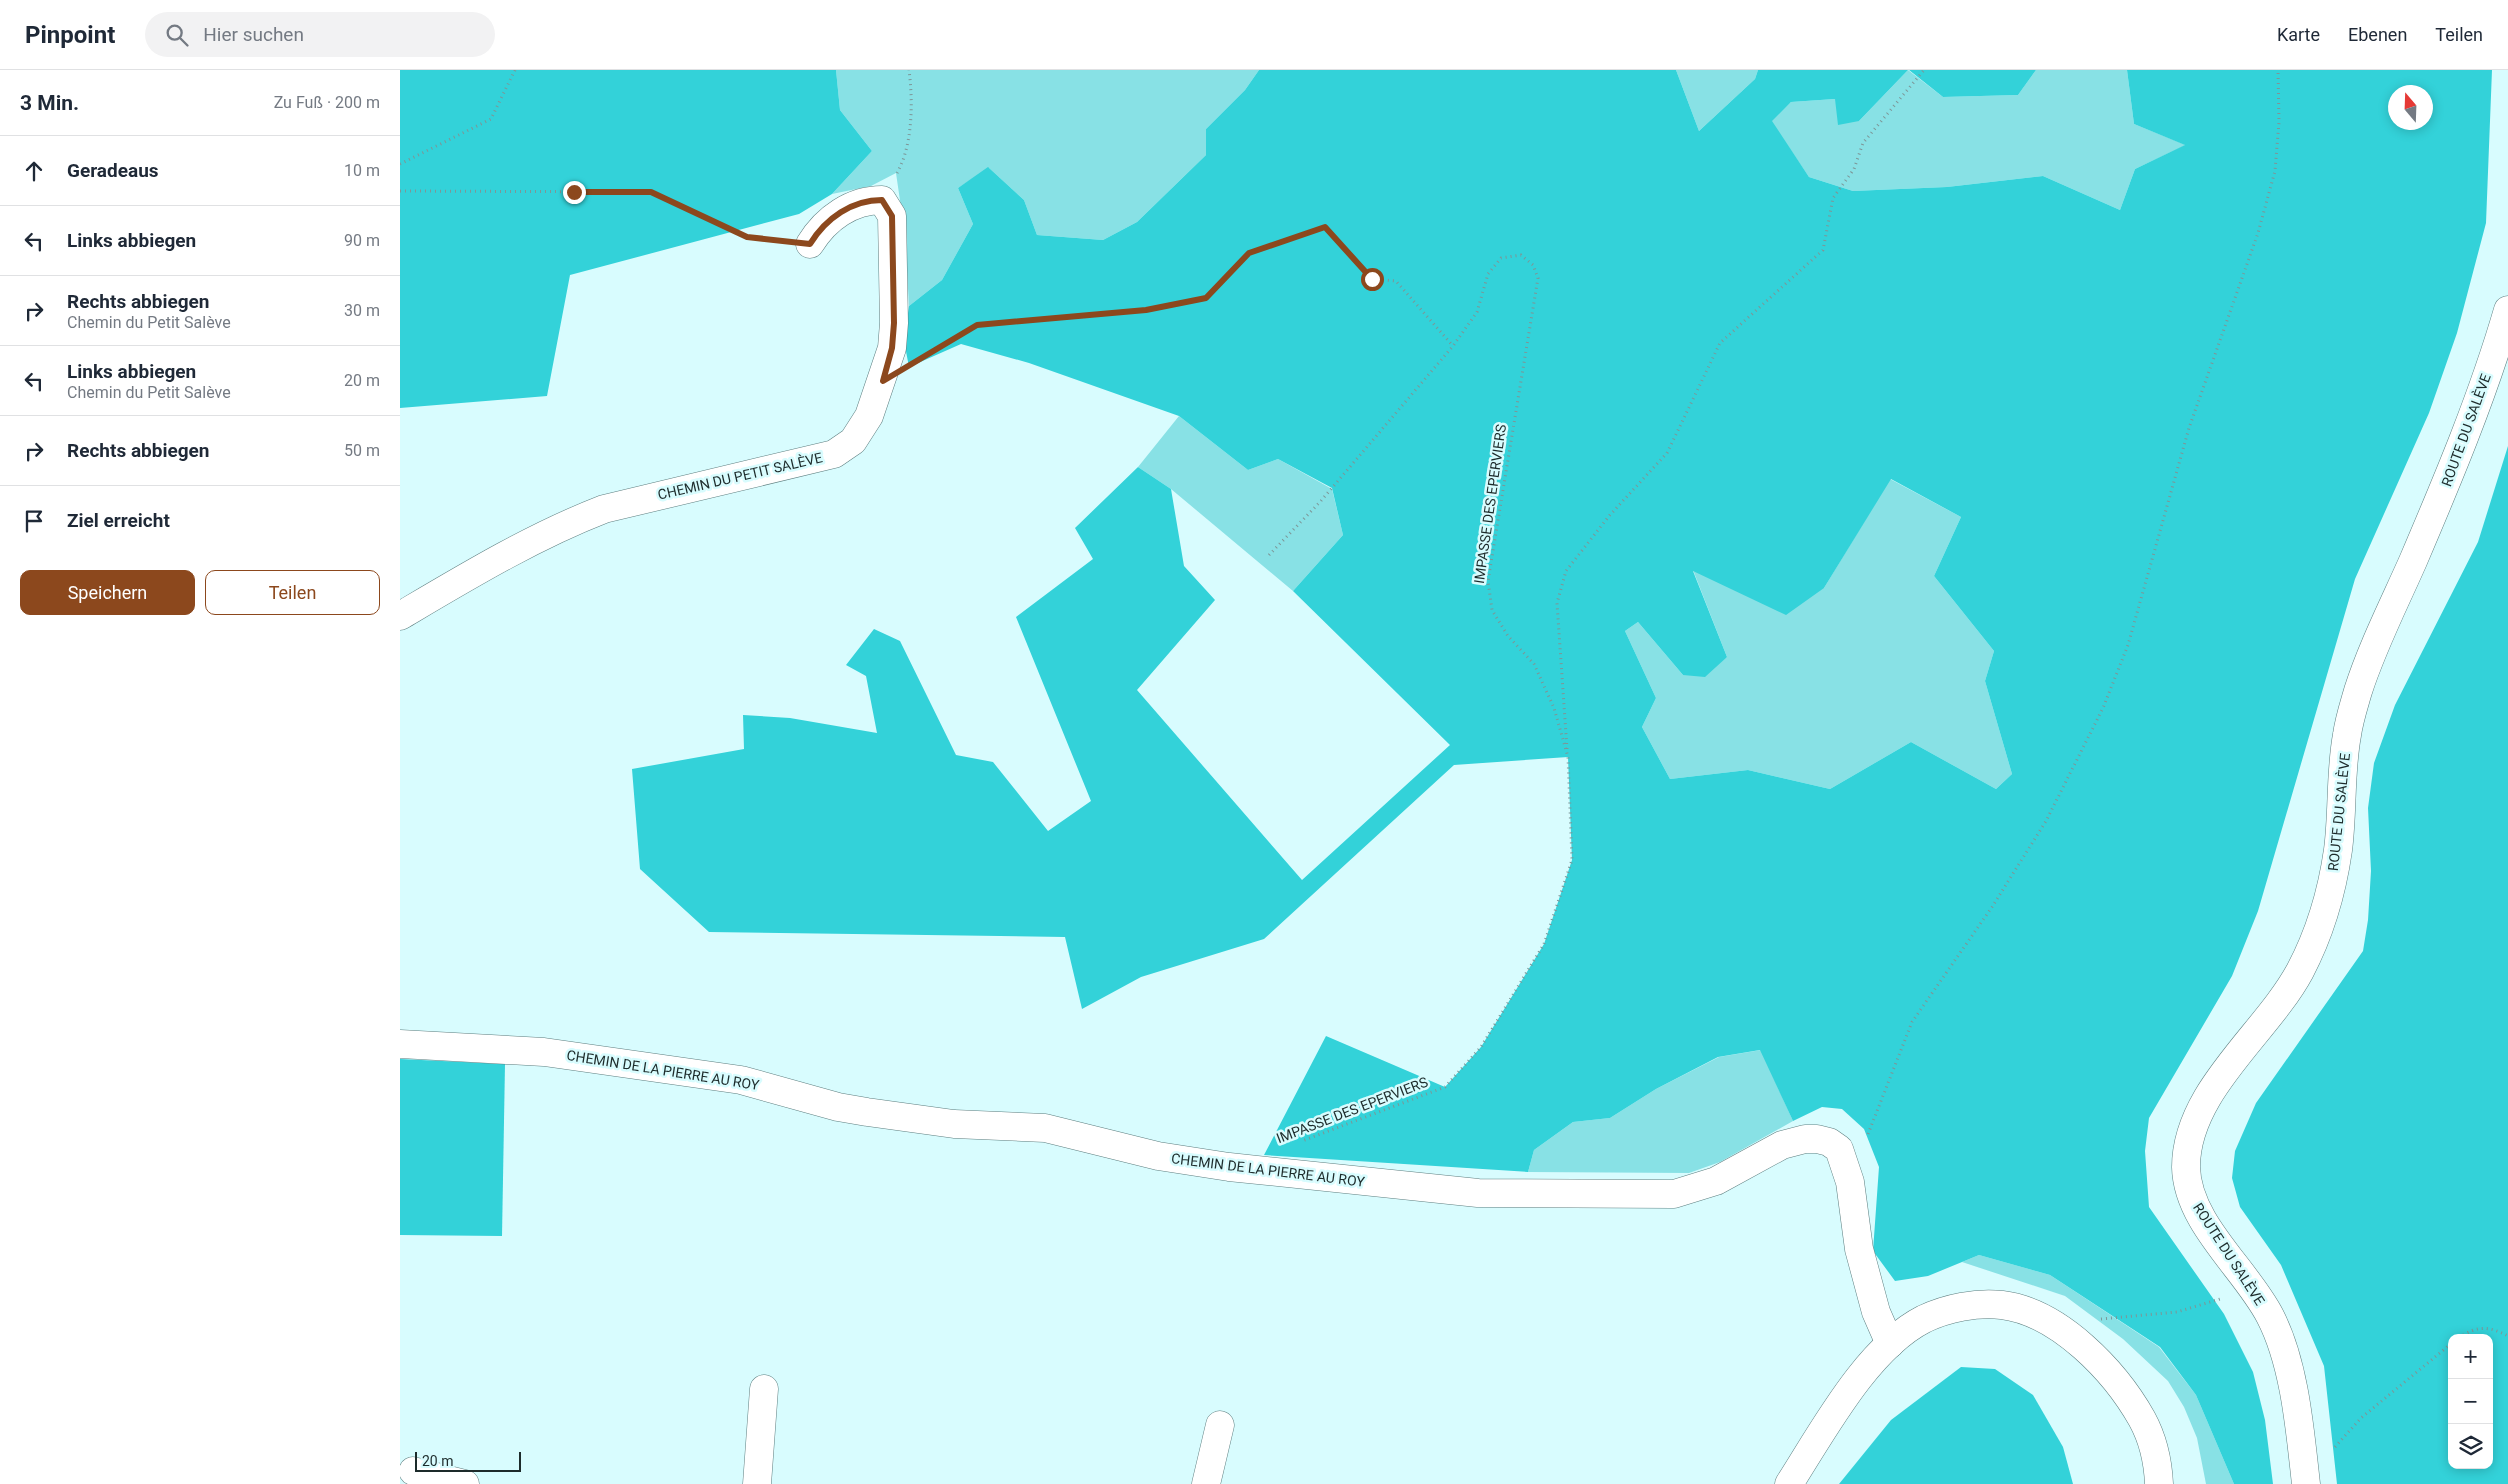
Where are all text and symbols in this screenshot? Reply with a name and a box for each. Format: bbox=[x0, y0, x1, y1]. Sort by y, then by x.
search box bbox=[145, 12, 495, 57]
text: Pinpoint bbox=[25, 21, 115, 49]
icon: search bbox=[163, 21, 191, 49]
text: Hier suchen bbox=[203, 23, 304, 46]
text: Karte bbox=[2277, 24, 2320, 45]
text: Ebenen bbox=[2348, 24, 2407, 45]
text: Teilen bbox=[2435, 24, 2483, 45]
north arrow bbox=[2388, 85, 2433, 130]
text: 3 Min. bbox=[20, 91, 79, 115]
text: Zu Fuß · 200 m bbox=[274, 93, 380, 112]
icon: ahead bbox=[20, 157, 48, 185]
text: Geradeaus bbox=[67, 159, 159, 182]
text: 10 m bbox=[344, 161, 380, 180]
route end bbox=[563, 181, 586, 204]
icon: left bbox=[20, 227, 48, 255]
text: Links abbiegen bbox=[67, 229, 196, 252]
text: 90 m bbox=[344, 231, 380, 250]
route start bbox=[1361, 268, 1384, 291]
text: Rechts abbiegen bbox=[67, 290, 209, 313]
icon: right bbox=[20, 297, 48, 325]
text: 30 m bbox=[344, 301, 380, 320]
text: Chemin du Petit Salève bbox=[67, 313, 231, 332]
text: Links abbiegen bbox=[67, 360, 196, 383]
icon: left bbox=[20, 367, 48, 395]
text: 20 m bbox=[344, 371, 380, 390]
street label: ROUTE DU SALÈVE bbox=[2437, 371, 2494, 488]
text: Chemin du Petit Salève bbox=[67, 383, 231, 402]
street label: IMPASSE DES EPERVIERS bbox=[1471, 423, 1509, 585]
icon: right bbox=[20, 437, 48, 465]
text: Rechts abbiegen bbox=[67, 439, 209, 462]
text: 50 m bbox=[344, 441, 380, 460]
street label: CHEMIN DU PETIT SALÈVE bbox=[656, 448, 824, 503]
icon: arrive bbox=[20, 507, 48, 535]
text: Ziel erreicht bbox=[67, 509, 170, 532]
button: Speichern bbox=[20, 570, 195, 615]
button: Teilen bbox=[205, 570, 380, 615]
street label: ROUTE DU SALÈVE bbox=[2324, 752, 2353, 872]
street label: CHEMIN DE LA PIERRE AU ROY bbox=[566, 1047, 761, 1093]
street label: IMPASSE DES EPERVIERS bbox=[1274, 1074, 1430, 1146]
street label: CHEMIN DE LA PIERRE AU ROY bbox=[1170, 1150, 1366, 1190]
street label: ROUTE DU SALÈVE bbox=[2190, 1199, 2269, 1308]
map controls bbox=[2448, 1334, 2493, 1469]
button: + bbox=[2448, 1334, 2493, 1379]
button: − bbox=[2448, 1379, 2493, 1424]
button: layers bbox=[2448, 1424, 2493, 1469]
scale bar bbox=[415, 1449, 521, 1472]
text: 20 m bbox=[422, 1453, 454, 1469]

